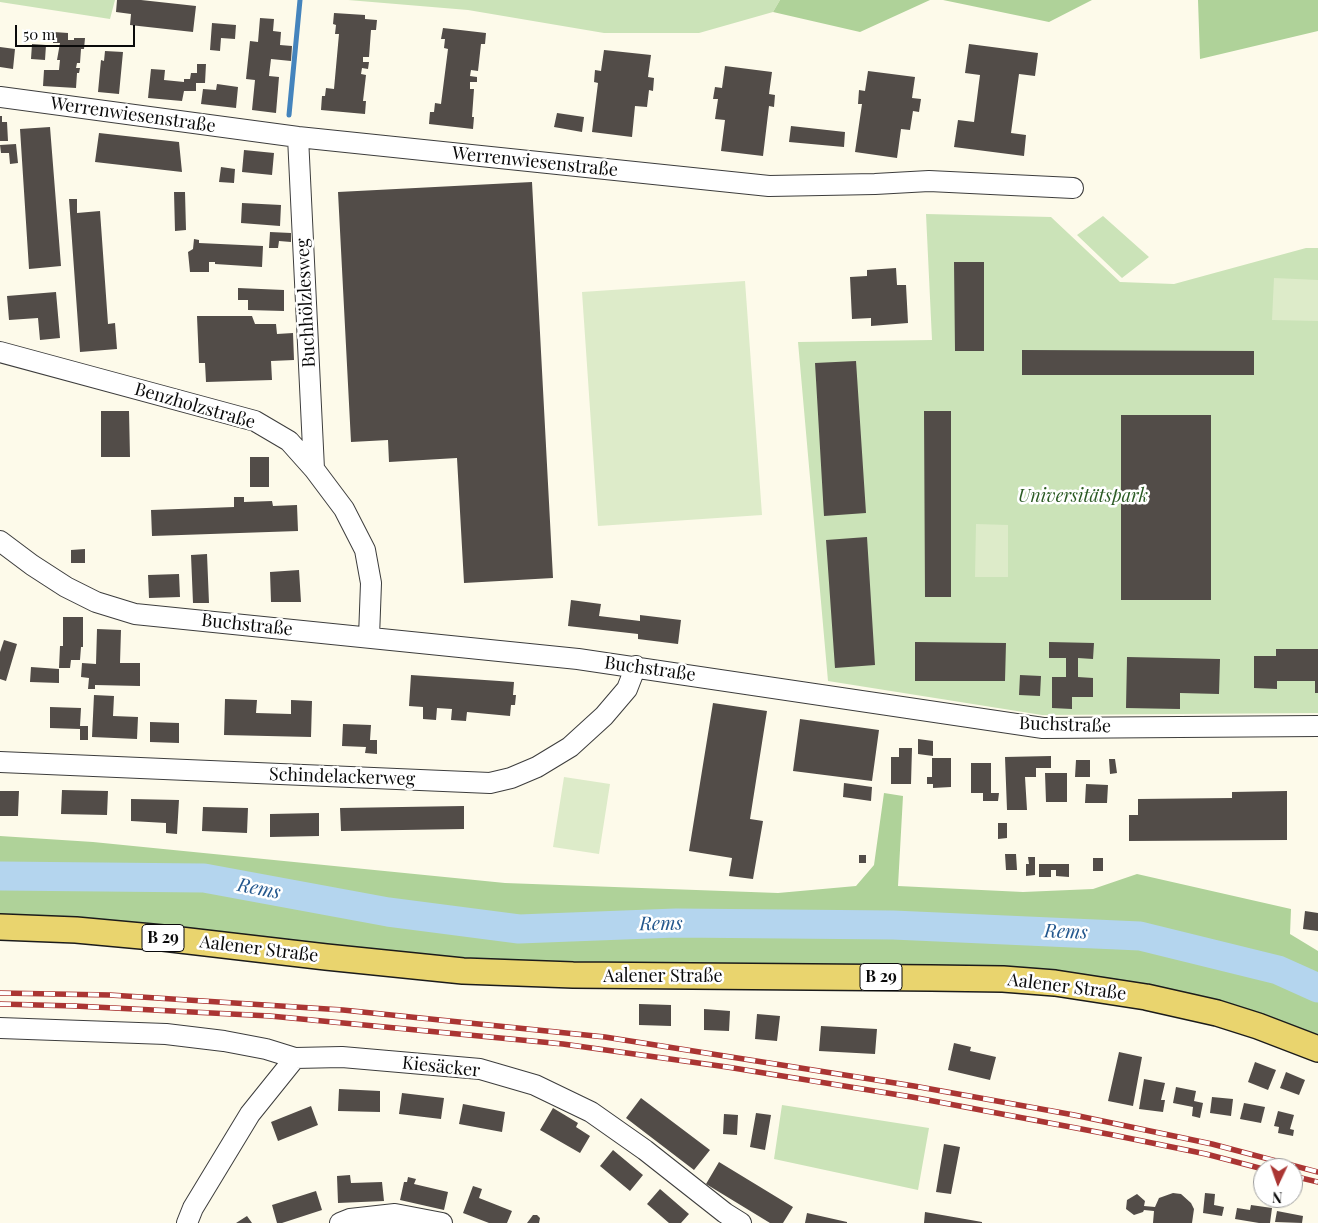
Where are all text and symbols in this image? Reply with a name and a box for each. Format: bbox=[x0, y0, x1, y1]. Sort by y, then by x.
scale bar bbox=[18, 15, 138, 47]
text: 50 m bbox=[23, 24, 55, 44]
street label: Werrenwiesenstraße bbox=[49, 93, 217, 137]
street label: Werrenwiesenstraße bbox=[451, 143, 619, 181]
street label: Buchhölzlesweg bbox=[292, 238, 320, 368]
street label: Benzholzstraße bbox=[132, 378, 258, 434]
park label: Universitätspark bbox=[1018, 485, 1148, 507]
street label: Buchstraße bbox=[200, 609, 294, 641]
street label: Buchstraße bbox=[603, 652, 697, 686]
street label: Buchstraße bbox=[1019, 713, 1111, 737]
street label: Schindelackerweg bbox=[269, 764, 415, 790]
water label: Rems bbox=[236, 874, 282, 904]
water label: Rems bbox=[639, 912, 683, 936]
water label: Rems bbox=[1044, 920, 1088, 944]
road number: B 29 bbox=[142, 924, 184, 951]
street label: Aalener Straße bbox=[198, 931, 320, 967]
road number: B 29 bbox=[860, 964, 902, 990]
street label: Aalener Straße bbox=[603, 965, 723, 987]
street label: Aalener Straße bbox=[1006, 969, 1128, 1005]
street label: Kiesäcker bbox=[401, 1052, 481, 1082]
north arrow bbox=[1253, 1158, 1303, 1208]
text: N bbox=[1272, 1188, 1283, 1207]

